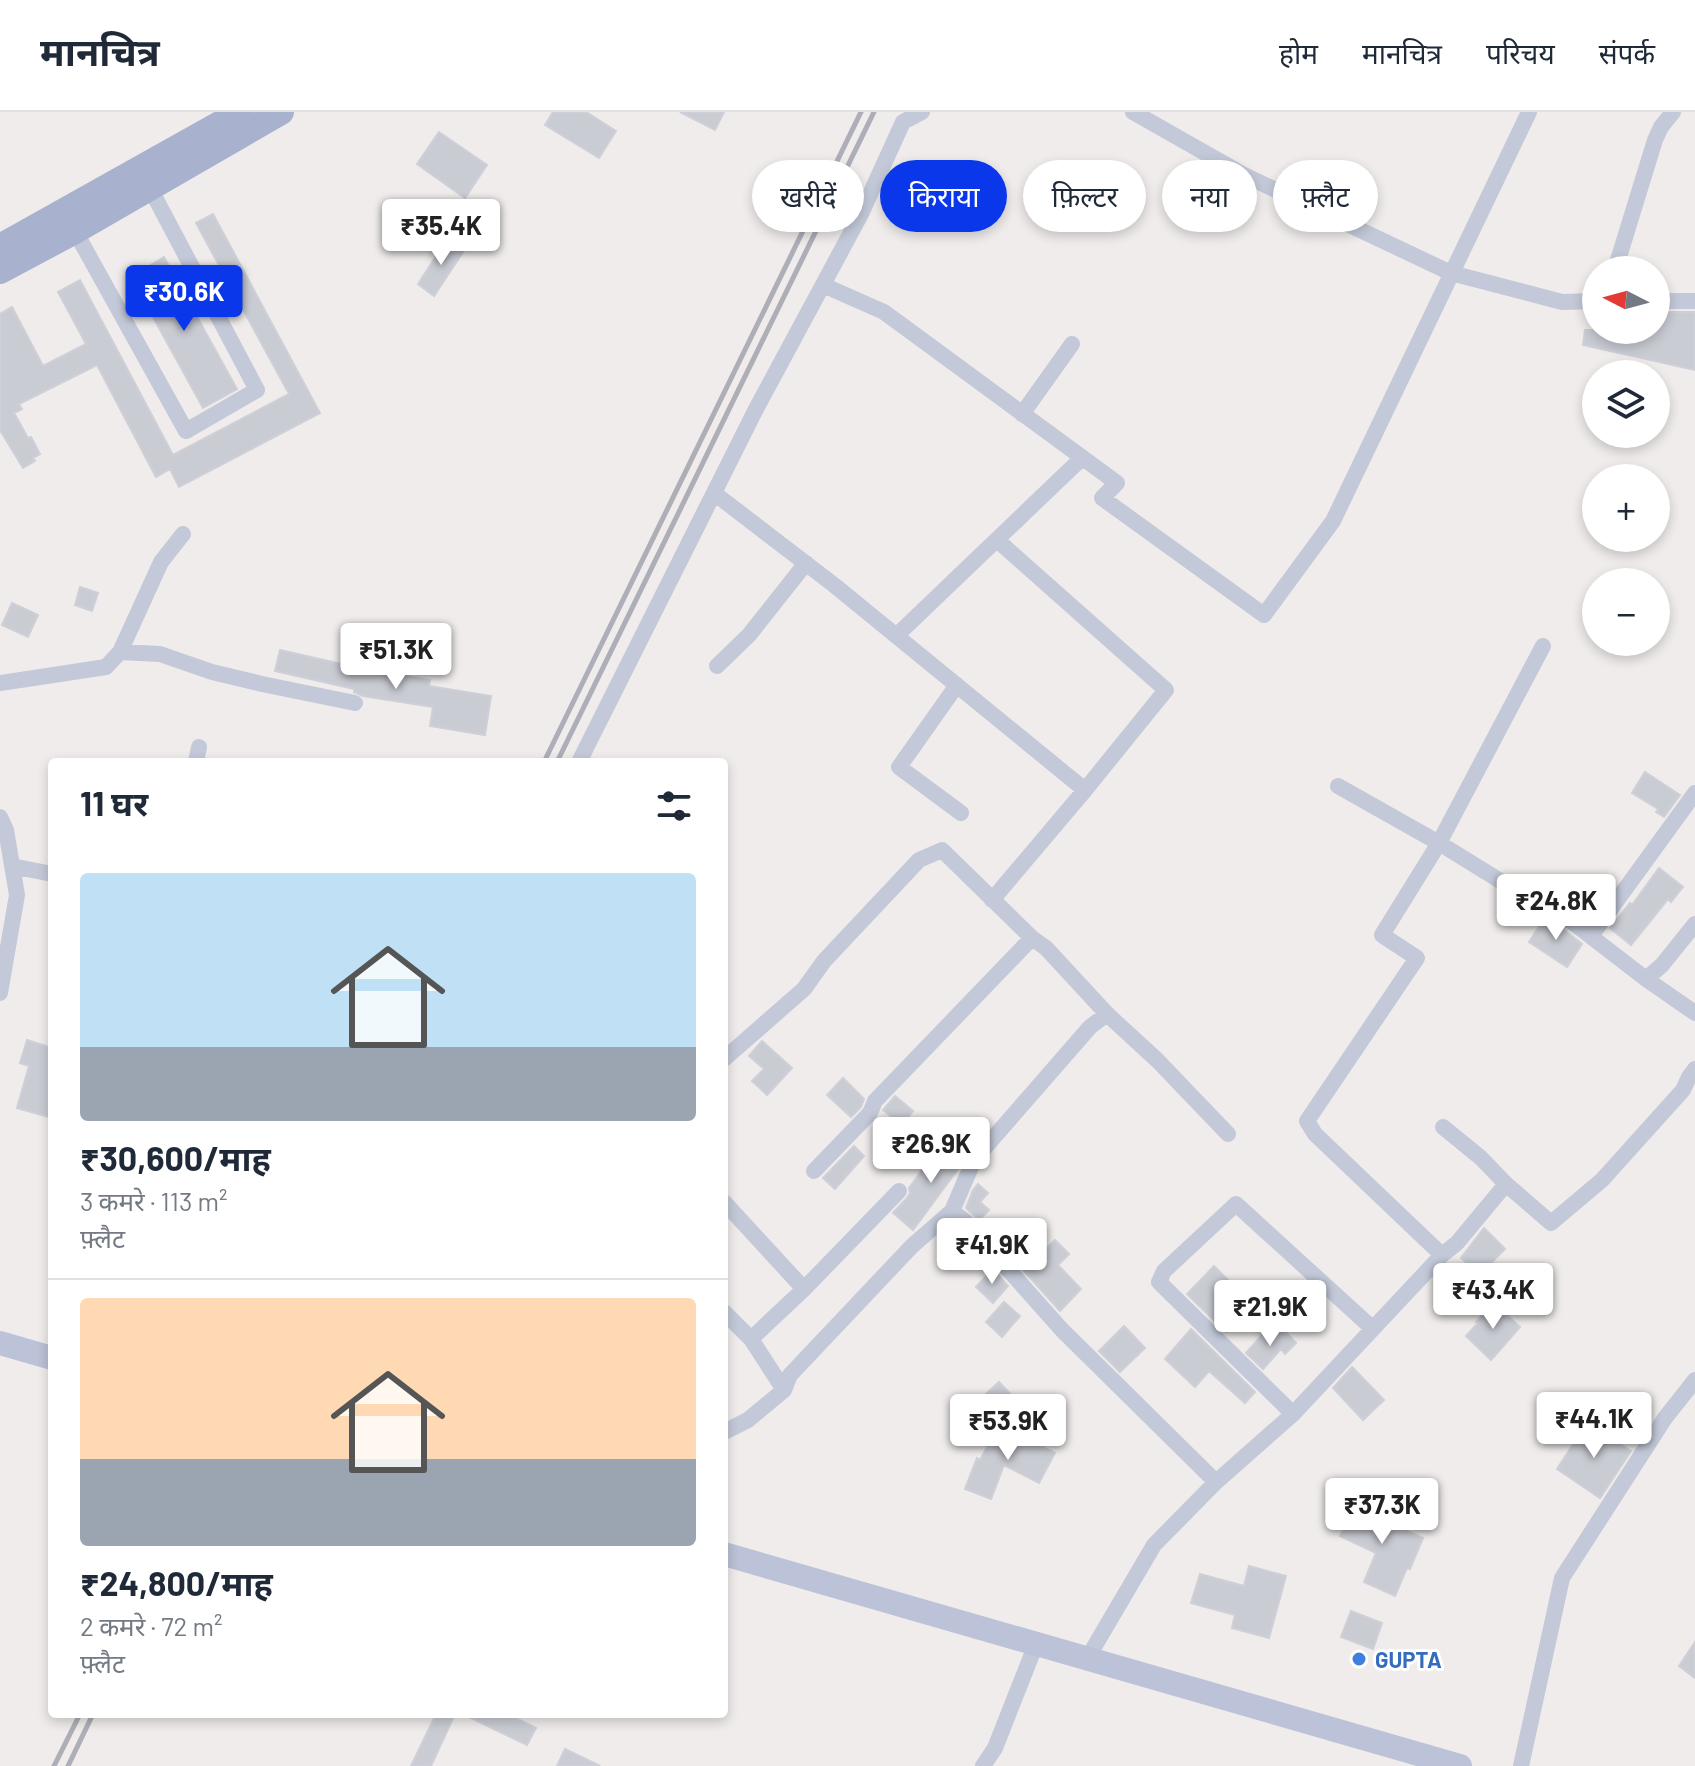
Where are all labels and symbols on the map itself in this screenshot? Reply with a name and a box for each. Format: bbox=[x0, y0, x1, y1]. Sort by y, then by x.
pin: ₹35.4K bbox=[376, 199, 506, 267]
north arrow bbox=[1582, 256, 1670, 344]
pin: ₹30.6K bbox=[119, 265, 249, 333]
pin: ₹51.3K bbox=[331, 623, 461, 691]
pin: ₹24.8K bbox=[1491, 874, 1621, 942]
pin: ₹26.9K bbox=[866, 1117, 996, 1185]
pin: ₹41.9K bbox=[927, 1218, 1057, 1286]
pin: ₹43.4K bbox=[1428, 1263, 1558, 1331]
pin: ₹21.9K bbox=[1205, 1280, 1335, 1348]
pin: ₹44.1K bbox=[1529, 1392, 1659, 1460]
pin: ₹53.9K bbox=[943, 1394, 1073, 1462]
pin: ₹37.3K bbox=[1317, 1478, 1447, 1546]
place label: GUPTA bbox=[1375, 1646, 1442, 1672]
marker: GUPTA bbox=[1350, 1650, 1368, 1668]

